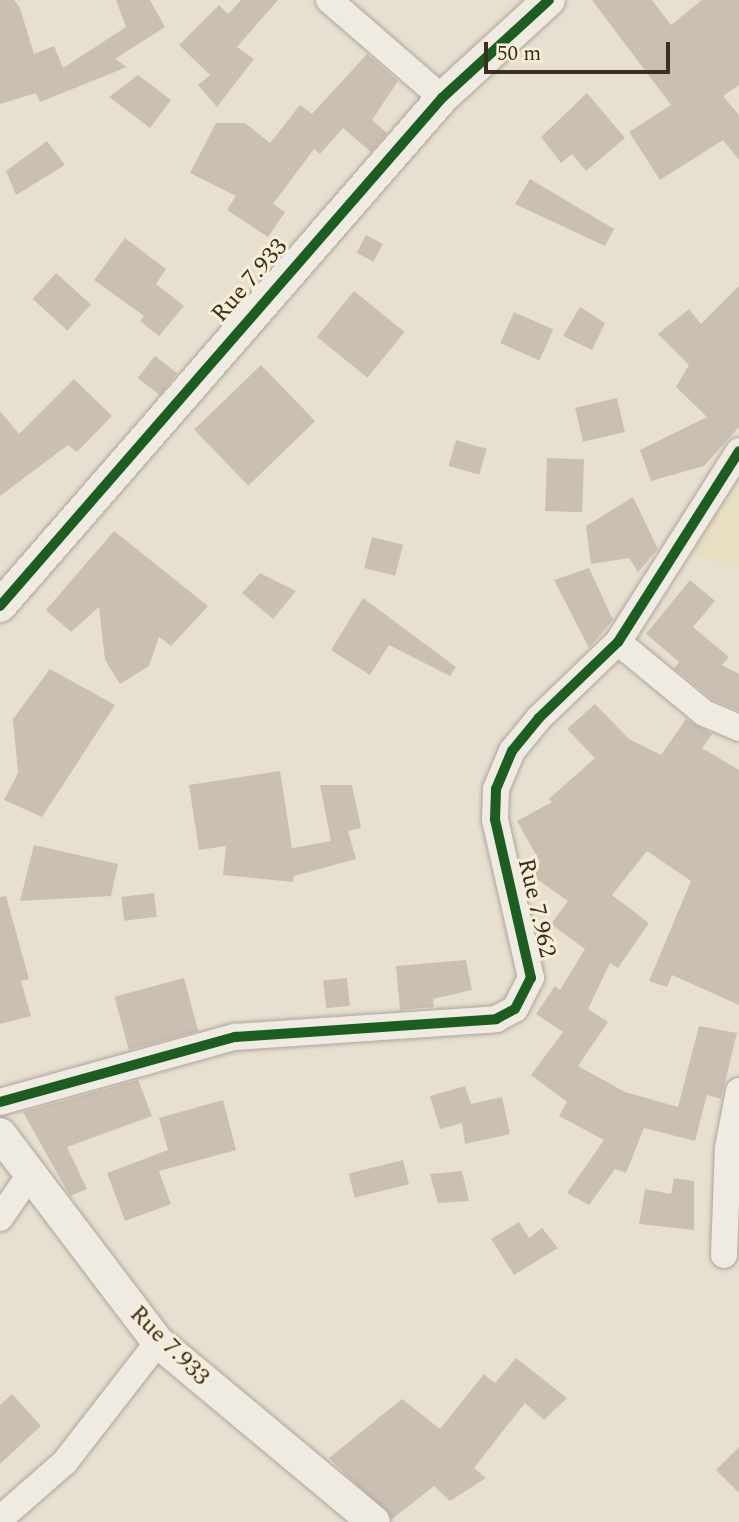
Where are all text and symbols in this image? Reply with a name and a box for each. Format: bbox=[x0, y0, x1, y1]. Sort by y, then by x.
scale bar bbox=[487, 28, 672, 72]
text: 50 m bbox=[497, 38, 541, 70]
street label: Rue 7.933 bbox=[206, 233, 294, 329]
street label: Rue 7.962 bbox=[511, 856, 561, 960]
street label: Rue 7.933 bbox=[123, 1300, 215, 1392]

